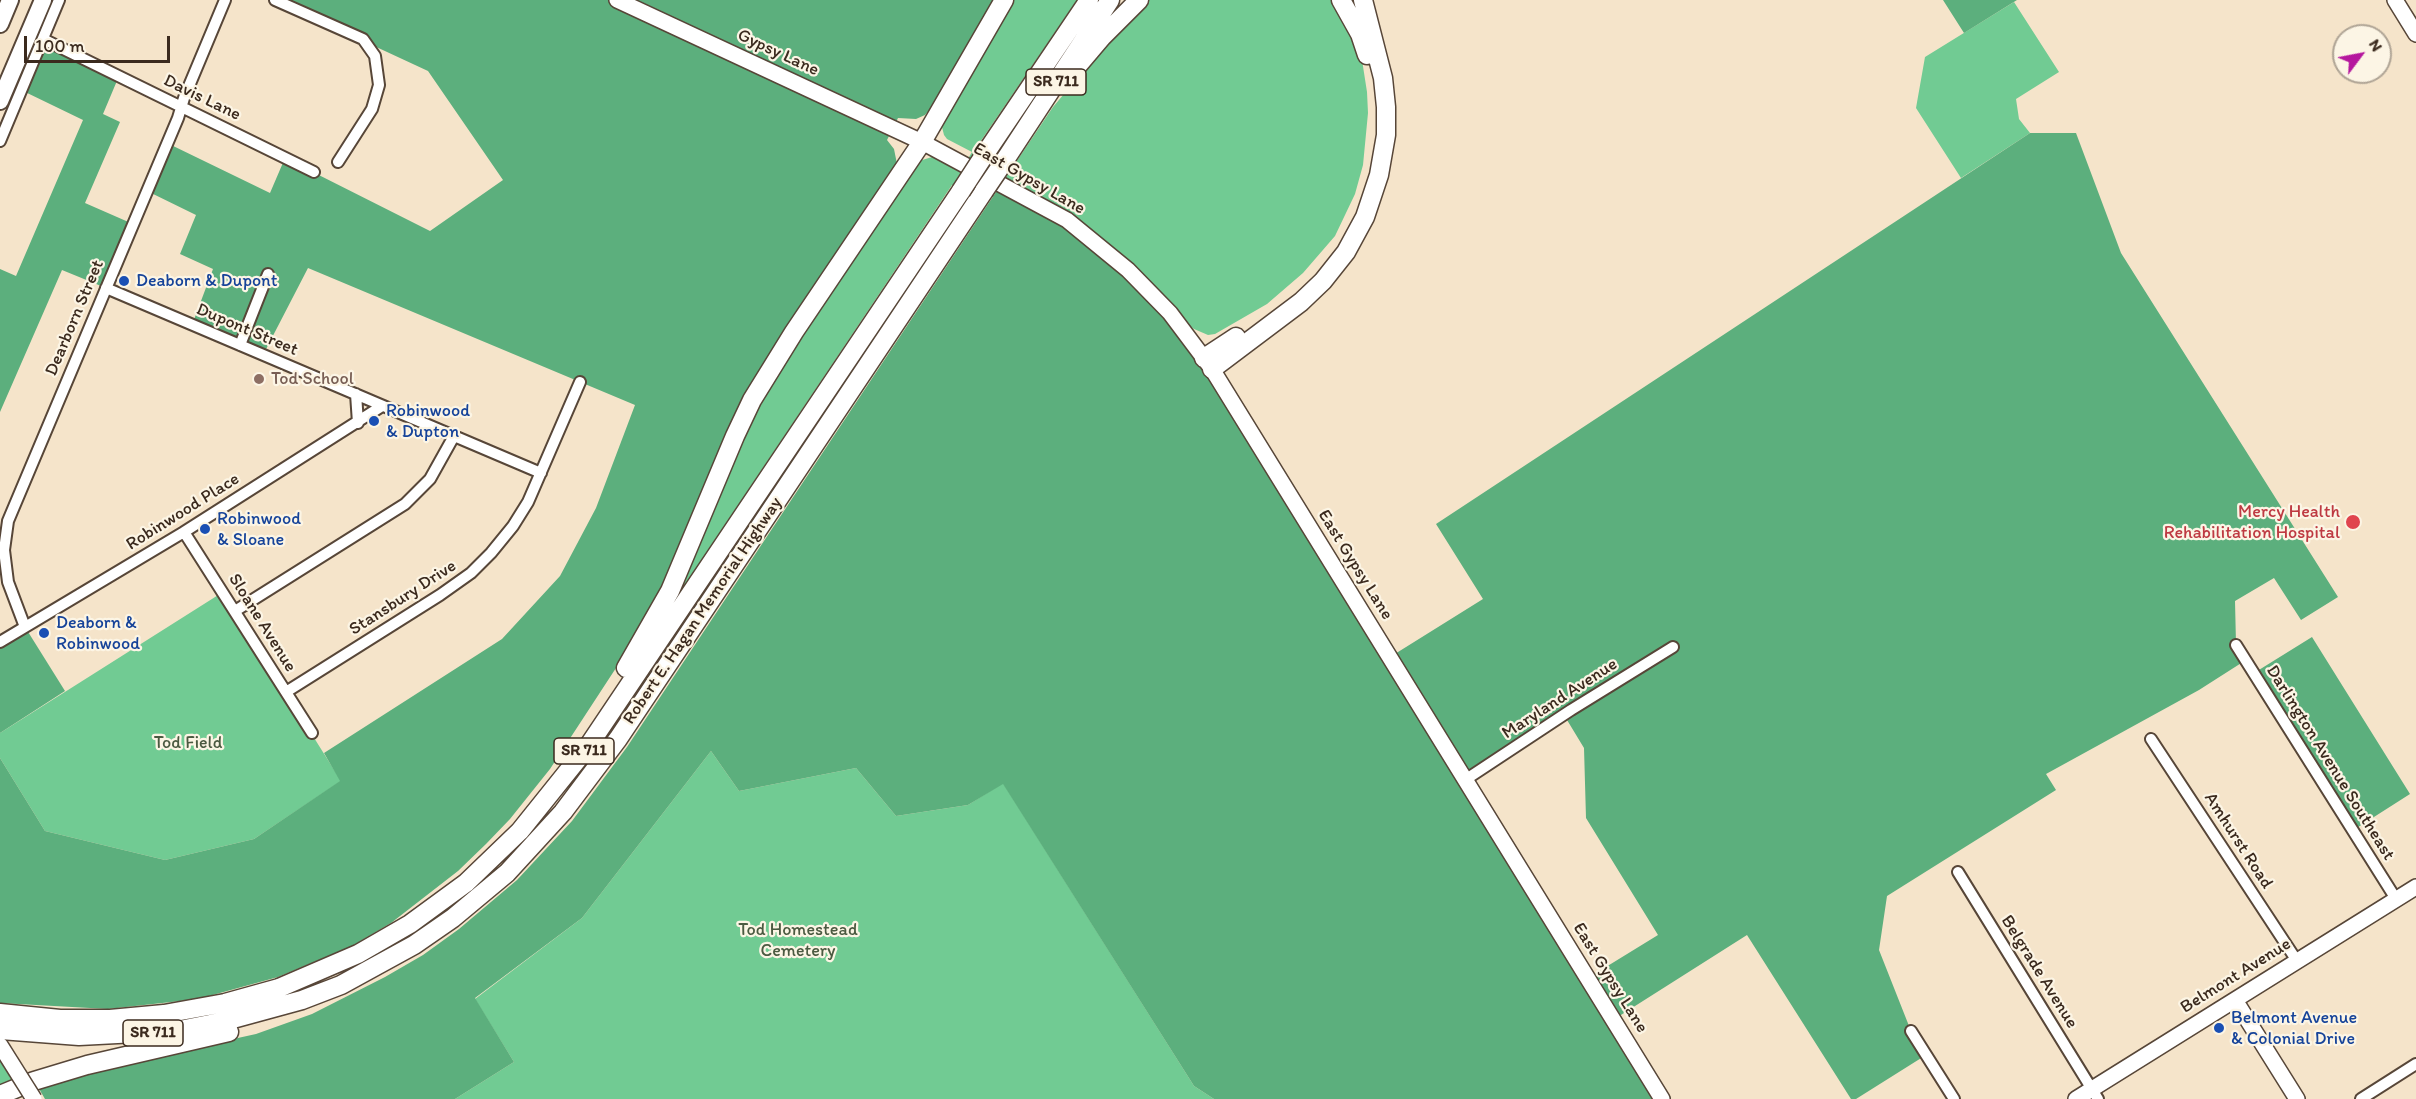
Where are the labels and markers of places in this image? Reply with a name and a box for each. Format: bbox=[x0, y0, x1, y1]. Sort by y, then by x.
place label: Deaborn & Dupont bbox=[136, 270, 277, 292]
marker: Deaborn & Dupont bbox=[117, 274, 131, 288]
place label: Tod School bbox=[271, 368, 354, 390]
marker: Tod School bbox=[252, 372, 266, 386]
place label: Robinwood & Dupton bbox=[386, 400, 470, 442]
marker: Robinwood & Dupton bbox=[367, 414, 381, 428]
place label: Mercy Health Rehabilitation Hospital bbox=[2164, 501, 2340, 544]
place label: Robinwood & Sloane bbox=[217, 508, 301, 550]
marker: Mercy Health Rehabilitation Hospital bbox=[2344, 513, 2362, 531]
marker: Robinwood & Sloane bbox=[198, 522, 212, 536]
place label: Deaborn & Robinwood bbox=[56, 612, 140, 654]
marker: Deaborn & Robinwood bbox=[37, 626, 51, 640]
place label: Belmont Avenue & Colonial Drive bbox=[2231, 1007, 2357, 1050]
marker: Belmont Avenue & Colonial Drive bbox=[2212, 1021, 2226, 1035]

